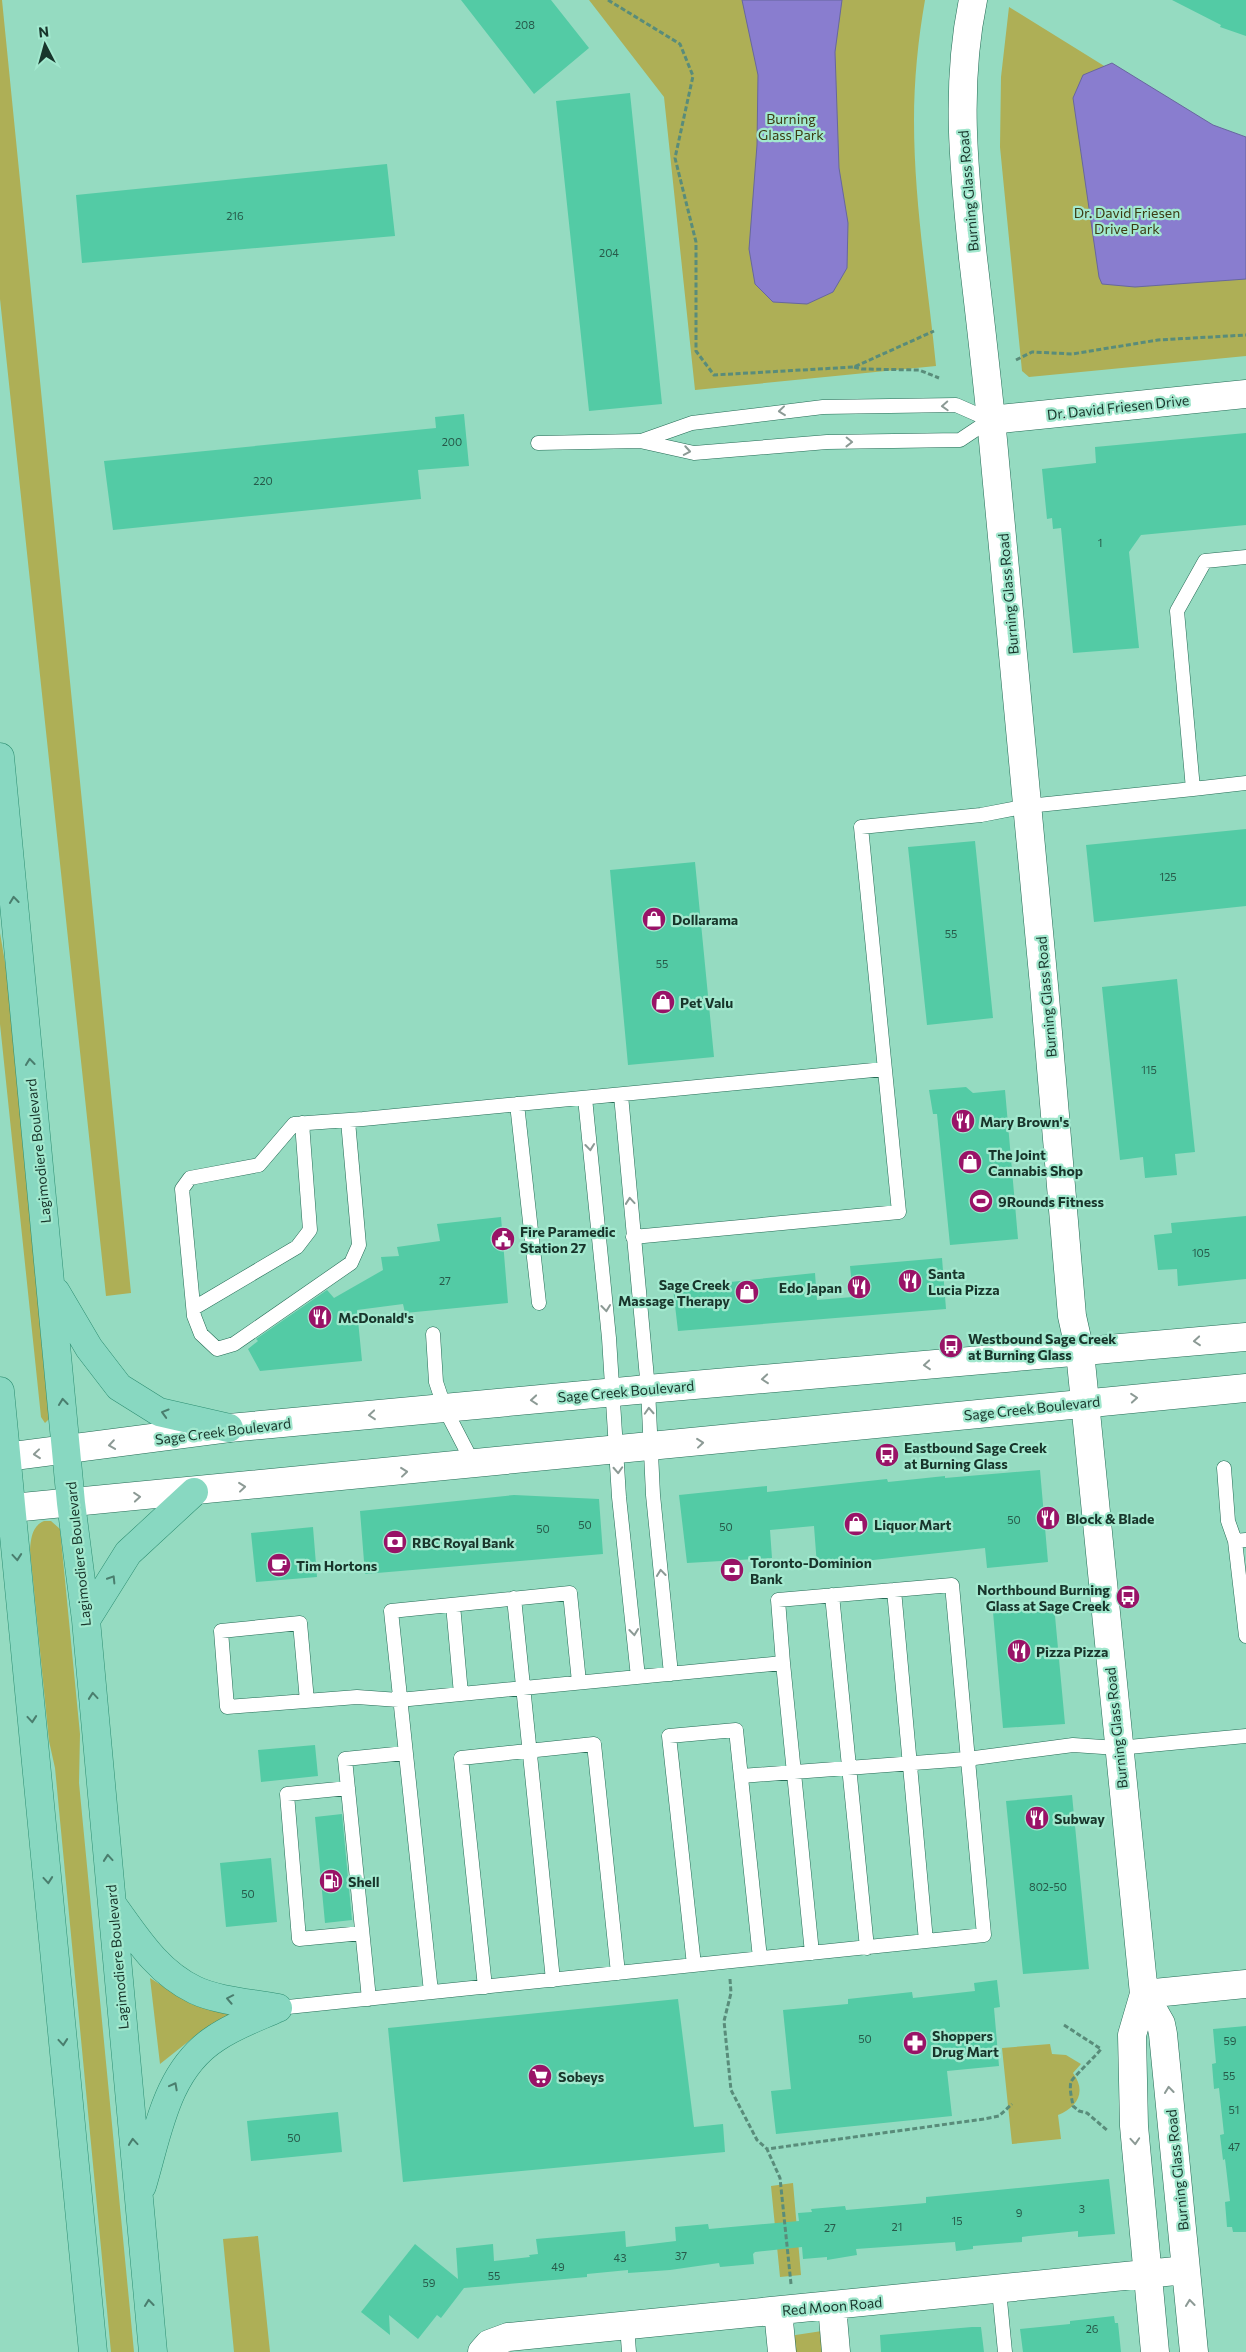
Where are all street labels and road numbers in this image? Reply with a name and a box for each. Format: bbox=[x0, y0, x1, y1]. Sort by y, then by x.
street label: Burning Glass Road bbox=[954, 130, 982, 252]
street label: Dr. David Friesen Drive bbox=[1046, 391, 1190, 423]
street label: Burning Glass Road bbox=[994, 533, 1022, 655]
street label: Burning Glass Road bbox=[1032, 936, 1060, 1058]
street label: Lagimodiere Boulevard bbox=[22, 1078, 54, 1224]
street label: Sage Creek Boulevard bbox=[557, 1377, 695, 1405]
street label: Sage Creek Boulevard bbox=[963, 1392, 1101, 1424]
street label: Sage Creek Boulevard bbox=[154, 1414, 292, 1448]
street label: Lagimodiere Boulevard bbox=[62, 1481, 94, 1627]
street label: Burning Glass Road bbox=[1101, 1667, 1131, 1789]
street label: Lagimodiere Boulevard bbox=[102, 1884, 132, 2030]
street label: Burning Glass Road bbox=[1162, 2109, 1192, 2231]
street label: Red Moon Road bbox=[781, 2293, 883, 2319]

